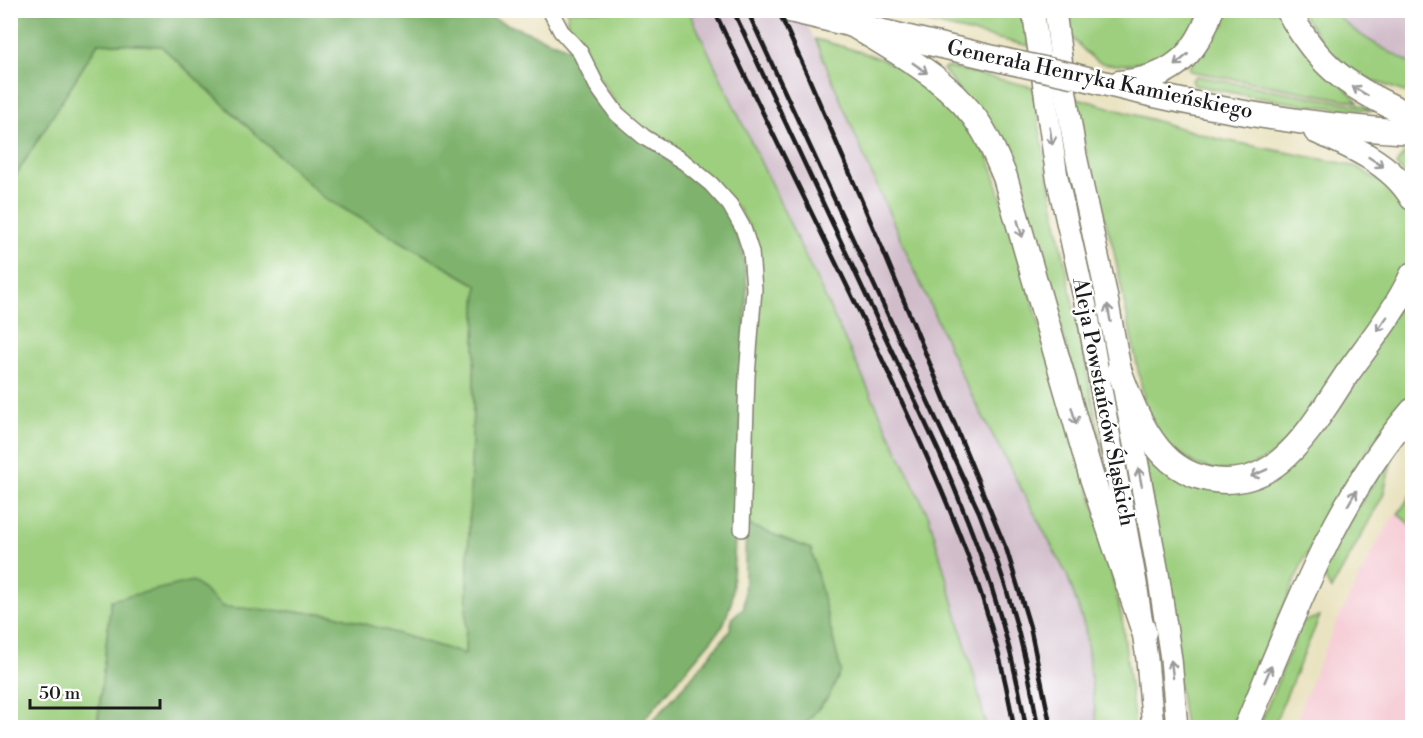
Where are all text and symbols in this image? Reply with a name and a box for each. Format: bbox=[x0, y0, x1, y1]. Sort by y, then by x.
street label: Generała Henryka Kamieńskiego bbox=[945, 35, 1255, 125]
one-way arrow bbox=[1173, 53, 1189, 66]
one-way arrow bbox=[912, 62, 928, 74]
one-way arrow bbox=[1352, 84, 1369, 96]
one-way arrow bbox=[1046, 126, 1057, 146]
one-way arrow bbox=[1367, 157, 1384, 169]
one-way arrow bbox=[1014, 219, 1026, 238]
street label: Aleja Powstańców Śląskich bbox=[1066, 274, 1143, 529]
one-way arrow bbox=[1103, 303, 1114, 323]
one-way arrow bbox=[1376, 316, 1388, 332]
one-way arrow bbox=[1069, 406, 1080, 425]
one-way arrow bbox=[1134, 468, 1145, 487]
one-way arrow bbox=[1251, 468, 1269, 479]
one-way arrow bbox=[1346, 490, 1358, 507]
one-way arrow bbox=[1166, 660, 1177, 680]
one-way arrow bbox=[1263, 665, 1275, 683]
scale bar bbox=[30, 672, 160, 710]
text: 50 m bbox=[39, 682, 81, 705]

